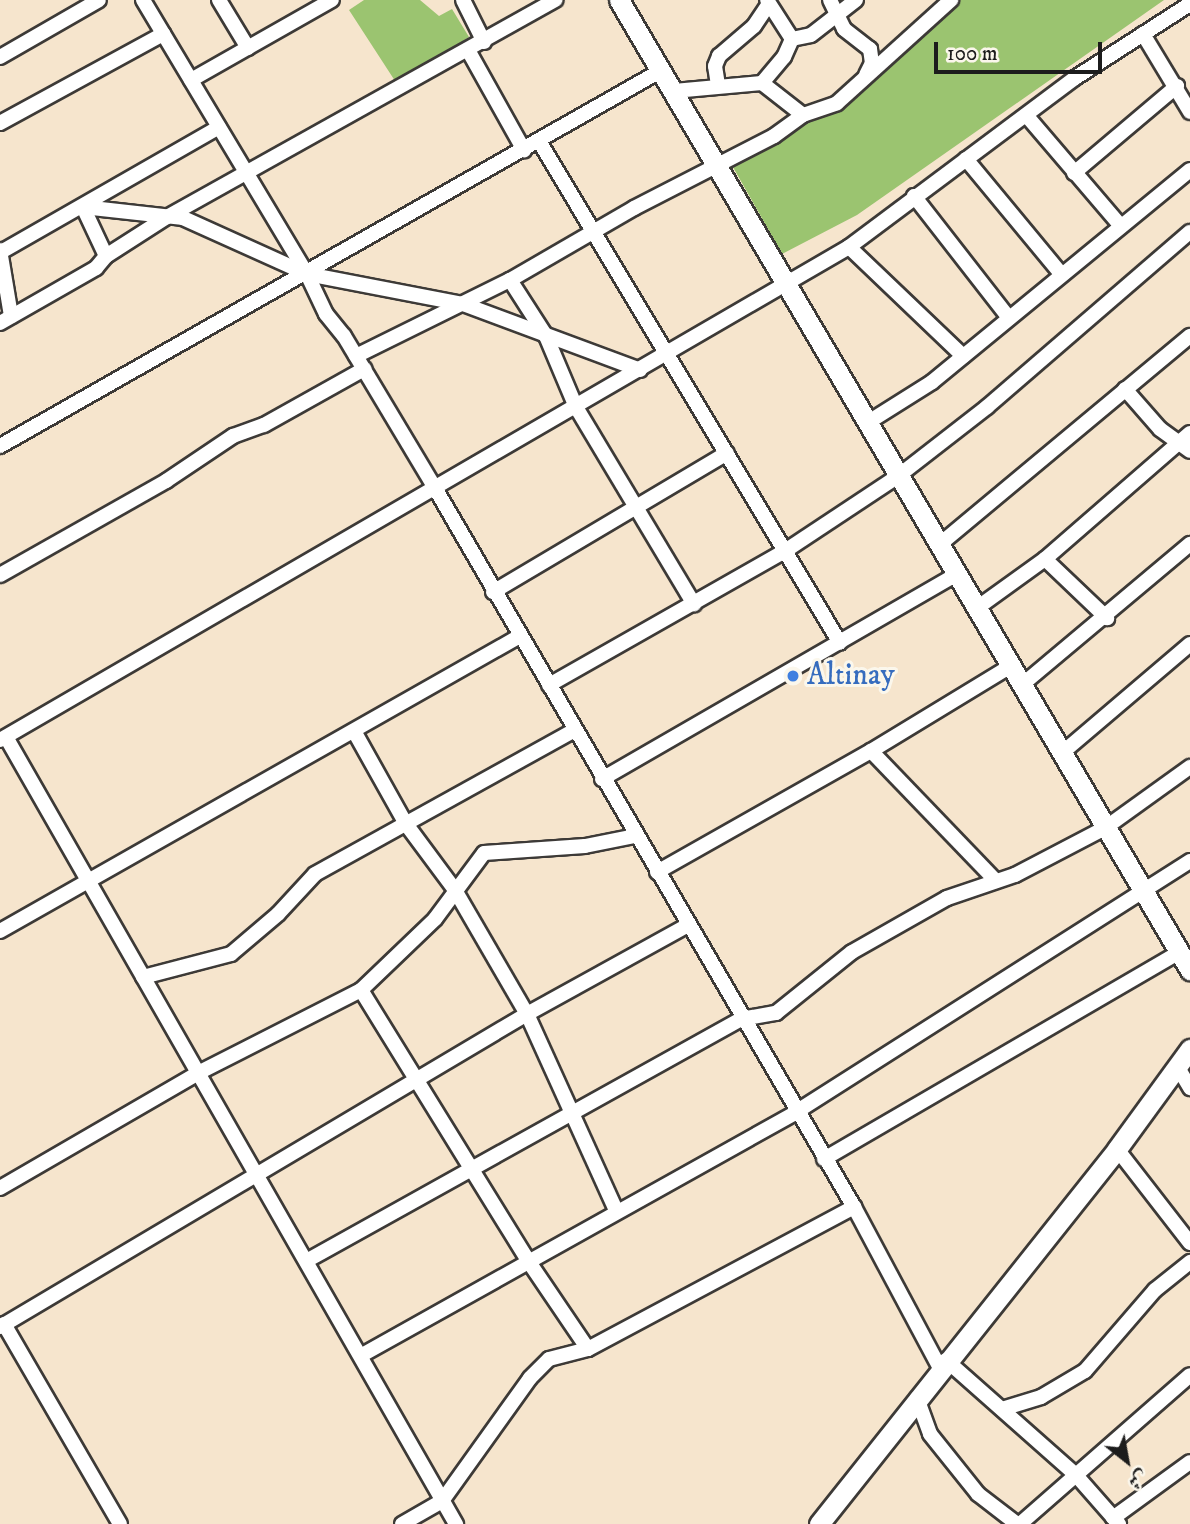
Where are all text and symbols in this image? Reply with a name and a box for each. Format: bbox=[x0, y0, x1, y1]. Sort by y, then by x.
scale bar bbox=[938, 28, 1106, 72]
text: 100 m bbox=[947, 41, 998, 67]
place label: Altinay bbox=[807, 658, 895, 694]
marker: Altinay bbox=[785, 668, 801, 684]
north arrow bbox=[1092, 1426, 1162, 1496]
text: ش bbox=[1124, 1465, 1152, 1494]

